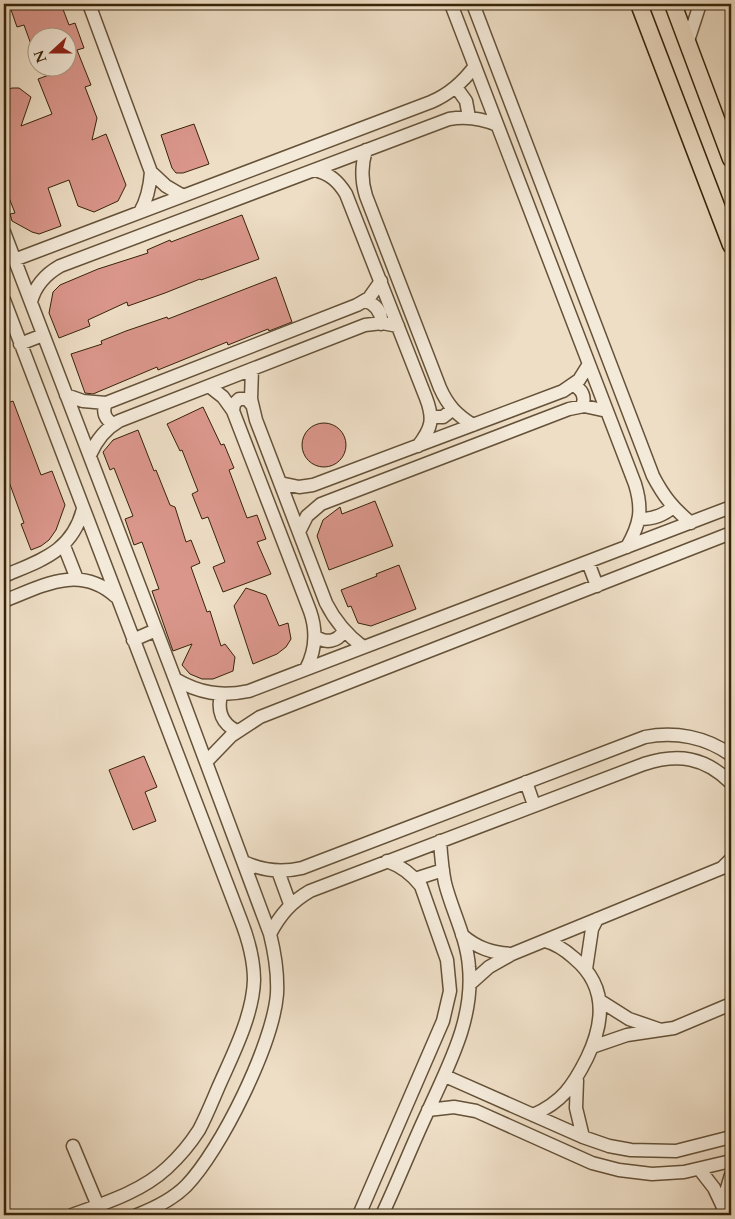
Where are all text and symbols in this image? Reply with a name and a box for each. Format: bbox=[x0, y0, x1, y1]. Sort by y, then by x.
north arrow bbox=[28, 28, 78, 78]
text: N bbox=[29, 47, 51, 66]

